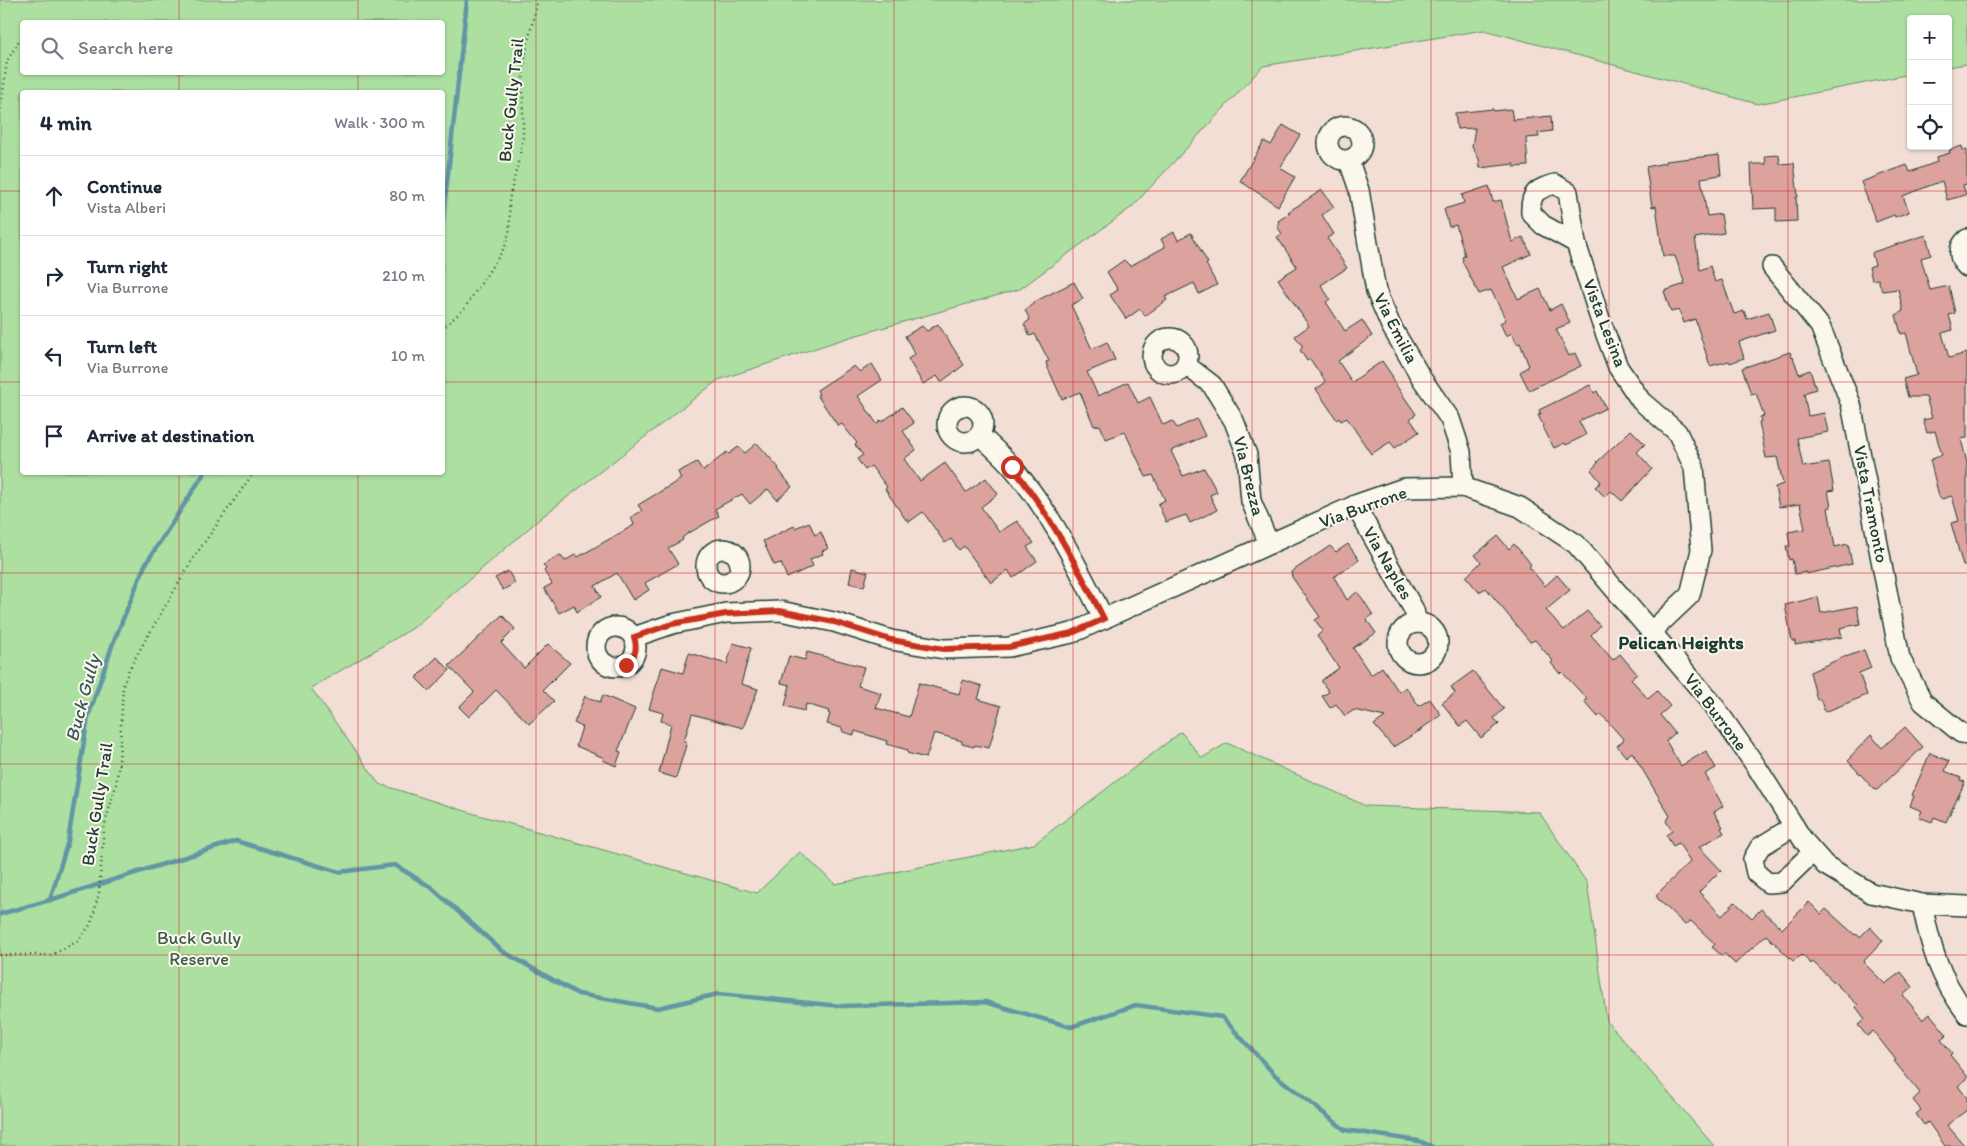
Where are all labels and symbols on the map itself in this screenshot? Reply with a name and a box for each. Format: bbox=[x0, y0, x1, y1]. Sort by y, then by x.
street label: Buck Gully Trail bbox=[494, 37, 528, 163]
street label: Vista Lesina bbox=[1578, 276, 1632, 370]
street label: Via Emilia bbox=[1369, 289, 1423, 367]
street label: Via Brezza bbox=[1229, 434, 1270, 519]
street label: Vista Tramonto bbox=[1849, 443, 1893, 565]
route start bbox=[1001, 456, 1024, 479]
street label: Via Burrone bbox=[1316, 481, 1410, 533]
street label: Via Naples bbox=[1358, 522, 1418, 604]
district label: Pelican Heights bbox=[1618, 631, 1744, 654]
water label: Buck Gully bbox=[60, 650, 106, 744]
route end bbox=[615, 654, 638, 677]
street label: Via Burrone bbox=[1680, 669, 1752, 755]
street label: Buck Gully Trail bbox=[76, 741, 118, 867]
park label: Buck Gully Reserve bbox=[157, 927, 242, 970]

